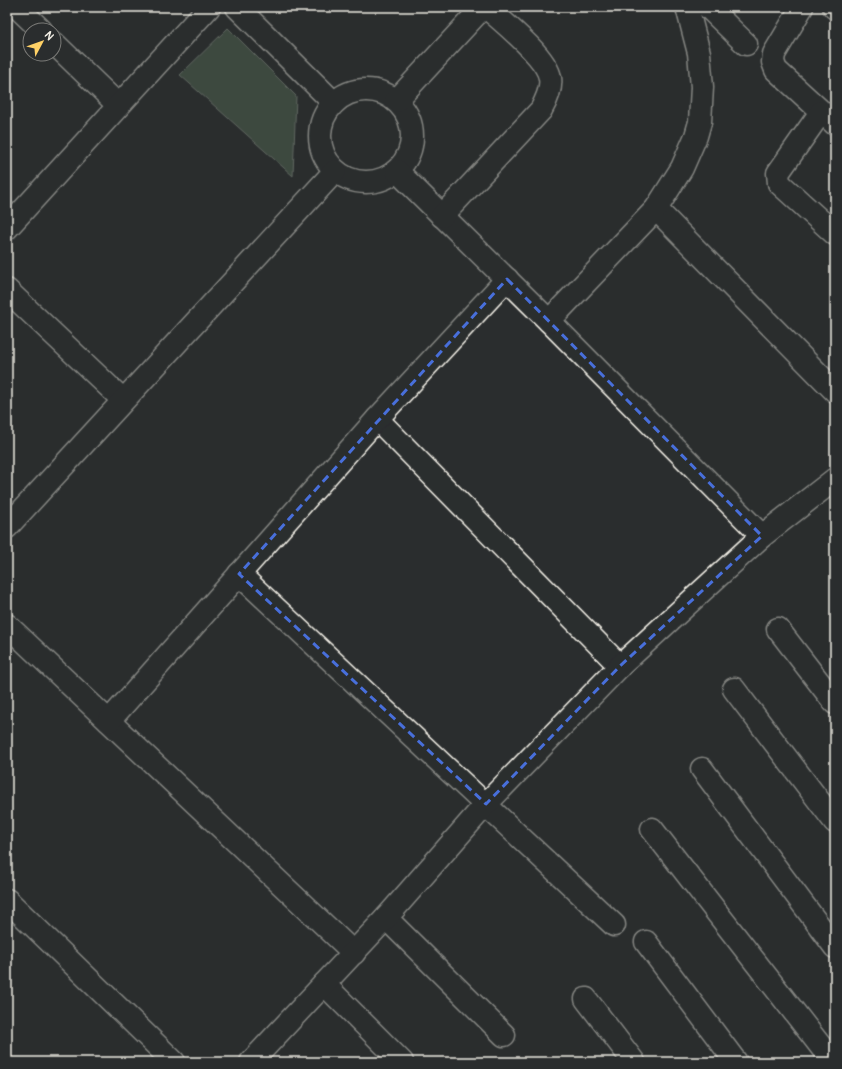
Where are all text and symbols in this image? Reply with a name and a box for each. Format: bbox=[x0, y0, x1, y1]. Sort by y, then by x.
north arrow bbox=[22, 22, 62, 62]
text: N bbox=[42, 29, 57, 43]

